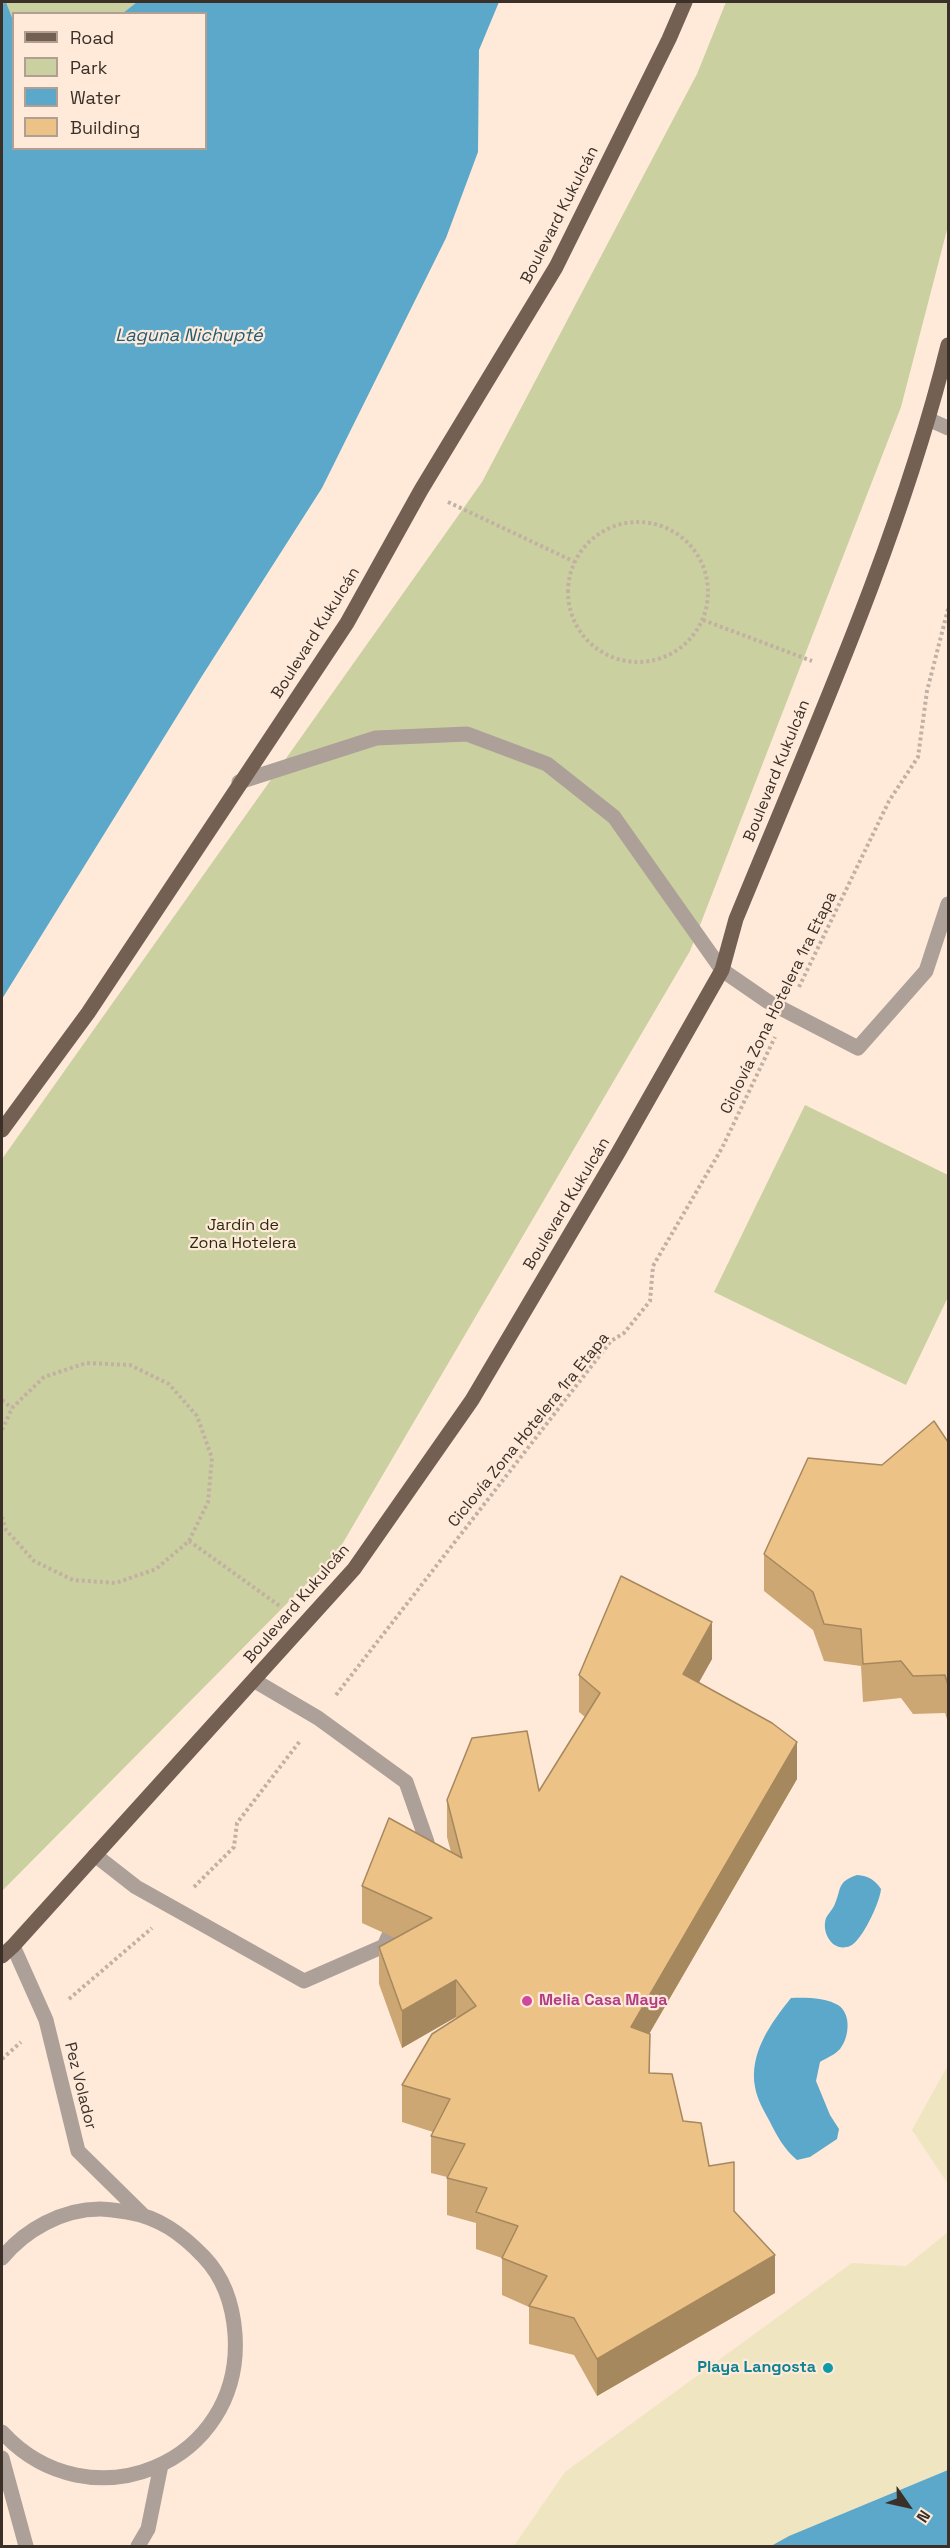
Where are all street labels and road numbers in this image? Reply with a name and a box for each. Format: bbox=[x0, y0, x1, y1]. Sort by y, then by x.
street label: Boulevard Kukulcán bbox=[517, 143, 603, 287]
street label: Boulevard Kukulcán bbox=[268, 564, 364, 702]
street label: Boulevard Kukulcán bbox=[740, 697, 814, 845]
street label: Ciclovía Zona Hotelera 1ra Etapa bbox=[717, 889, 841, 1117]
street label: Boulevard Kukulcán bbox=[520, 1134, 614, 1274]
street label: Ciclovía Zona Hotelera 1ra Etapa bbox=[444, 1329, 614, 1531]
street label: Boulevard Kukulcán bbox=[240, 1541, 354, 1667]
street label: Pez Volador bbox=[60, 2040, 100, 2132]

